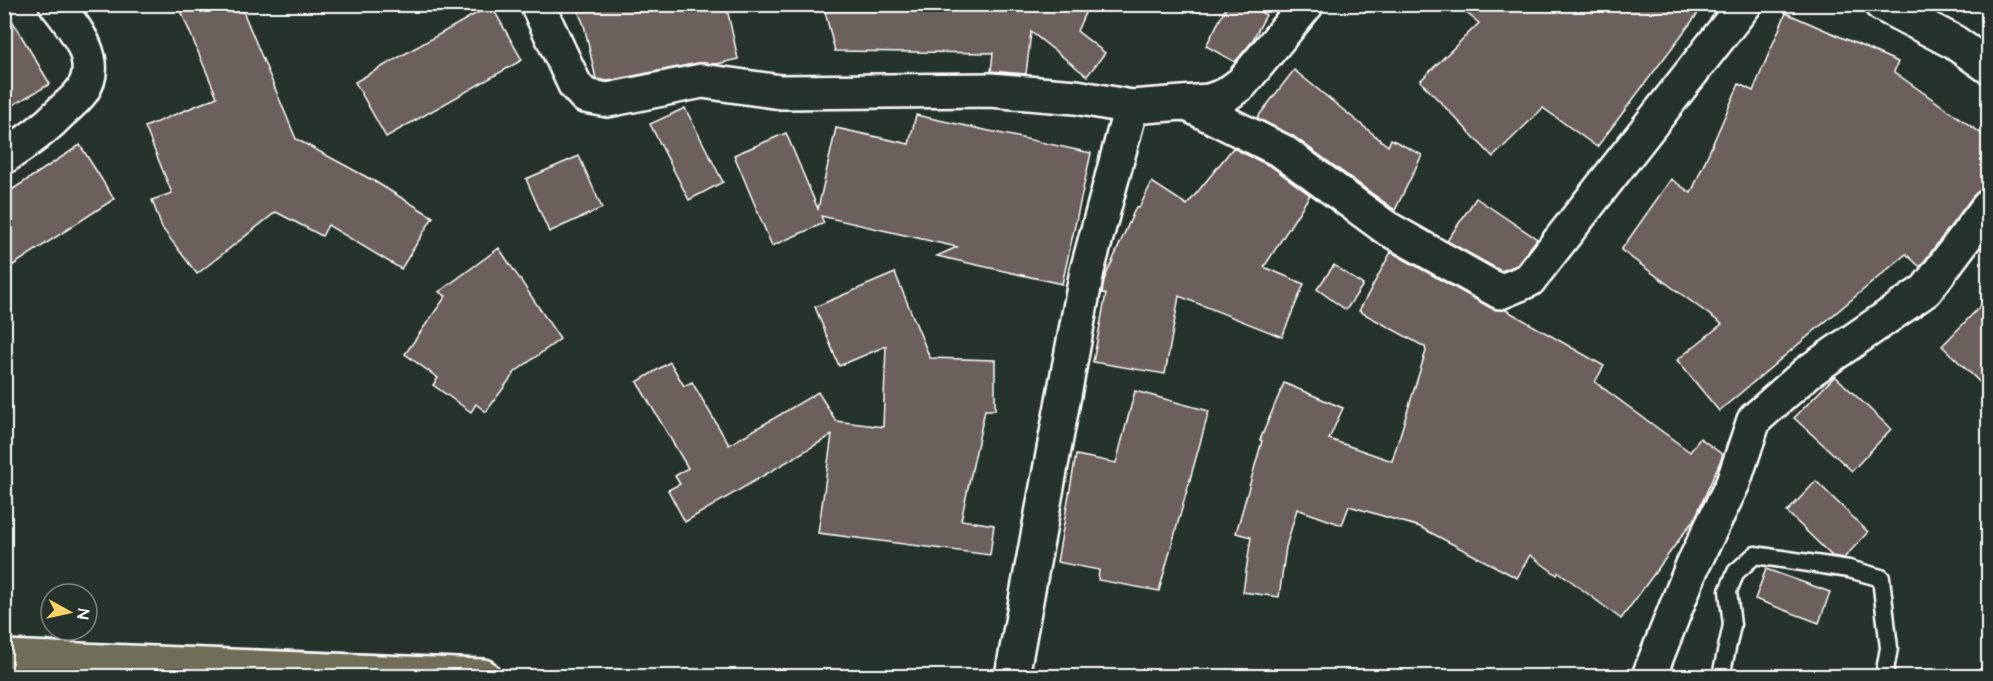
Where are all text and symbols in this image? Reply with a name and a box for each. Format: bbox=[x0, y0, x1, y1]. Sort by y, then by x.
north arrow bbox=[39, 582, 99, 642]
text: N bbox=[71, 607, 94, 620]

